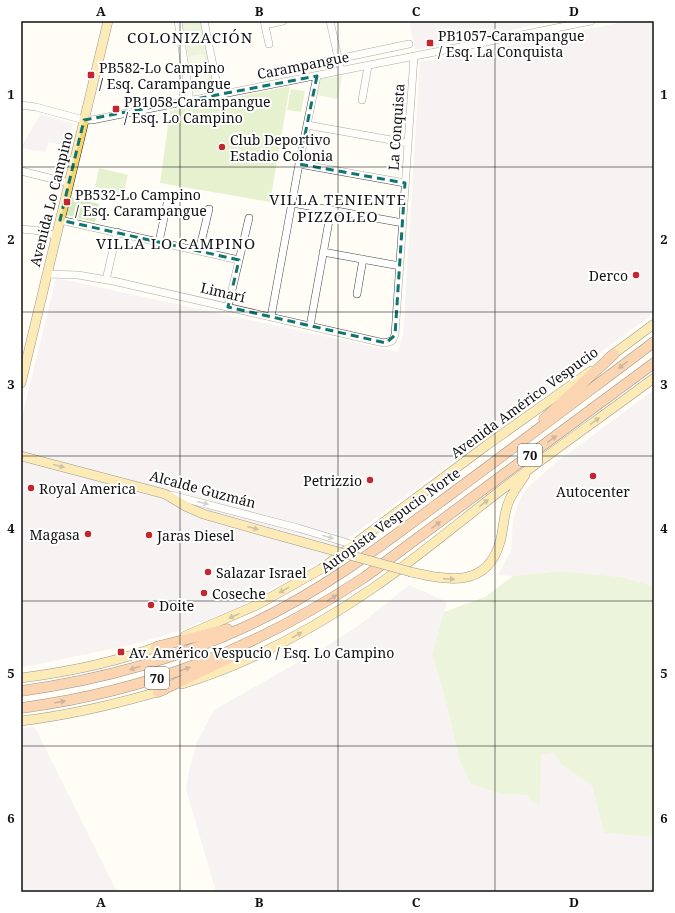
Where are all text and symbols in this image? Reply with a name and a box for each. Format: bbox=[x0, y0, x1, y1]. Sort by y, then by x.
text: A bbox=[96, 2, 106, 20]
text: B bbox=[255, 2, 264, 20]
text: C bbox=[412, 2, 421, 20]
text: D bbox=[569, 2, 579, 20]
place label: PB1057-Carampangue / Esq. La Conquista bbox=[438, 26, 585, 61]
district label: COLONIZACIÓN bbox=[127, 27, 253, 47]
marker: PB1057-Carampangue / Esq. La Conquista bbox=[425, 38, 435, 48]
street label: Carampangue bbox=[255, 47, 351, 83]
place label: PB582-Lo Campino / Esq. Carampangue bbox=[99, 58, 231, 93]
marker: PB582-Lo Campino / Esq. Carampangue bbox=[86, 70, 96, 80]
street label: La Conquista bbox=[383, 83, 409, 171]
text: 1 bbox=[7, 85, 15, 103]
text: 1 bbox=[660, 85, 668, 103]
place label: PB1058-Carampangue / Esq. Lo Campino bbox=[124, 92, 271, 127]
marker: PB1058-Carampangue / Esq. Lo Campino bbox=[111, 104, 121, 114]
street label: Avenida Lo Campino bbox=[25, 129, 77, 269]
place label: Club Deportivo Estadio Colonia bbox=[230, 130, 333, 165]
marker: Club Deportivo Estadio Colonia bbox=[217, 142, 227, 152]
place label: PB532-Lo Campino / Esq. Carampangue bbox=[75, 185, 207, 220]
district label: VILLA TENIENTE PIZZOLEO bbox=[269, 189, 407, 226]
marker: PB532-Lo Campino / Esq. Carampangue bbox=[62, 197, 72, 207]
text: 2 bbox=[7, 230, 15, 248]
text: 2 bbox=[660, 230, 668, 248]
district label: VILLA LO CAMPINO bbox=[96, 233, 256, 253]
place label: Derco bbox=[589, 266, 628, 285]
marker: Derco bbox=[631, 270, 641, 280]
street label: Limarí bbox=[199, 278, 248, 306]
street label: Avenida Américo Vespucio bbox=[446, 342, 602, 462]
one-way arrow bbox=[617, 361, 628, 370]
text: 3 bbox=[7, 375, 15, 393]
text: 3 bbox=[660, 375, 668, 393]
one-way arrow bbox=[590, 417, 601, 425]
one-way arrow bbox=[547, 435, 557, 443]
road number: 70 bbox=[518, 444, 542, 466]
street label: Autopista Vespucio Norte bbox=[316, 463, 464, 577]
one-way arrow bbox=[53, 464, 65, 470]
street label: Alcalde Guzmán bbox=[148, 466, 258, 512]
place label: Petrizzio bbox=[303, 471, 362, 490]
marker: Autocenter bbox=[588, 471, 598, 481]
marker: Petrizzio bbox=[365, 475, 375, 485]
place label: Royal America bbox=[39, 479, 136, 498]
place label: Autocenter bbox=[556, 482, 630, 501]
marker: Royal America bbox=[26, 483, 36, 493]
one-way arrow bbox=[478, 499, 489, 508]
one-way arrow bbox=[197, 500, 209, 506]
text: 4 bbox=[7, 519, 15, 537]
text: 4 bbox=[660, 519, 668, 537]
one-way arrow bbox=[431, 520, 442, 529]
place label: Magasa bbox=[29, 525, 80, 544]
one-way arrow bbox=[247, 525, 259, 531]
place label: Jaras Diesel bbox=[156, 526, 235, 545]
marker: Magasa bbox=[83, 529, 93, 539]
marker: Jaras Diesel bbox=[144, 530, 154, 540]
one-way arrow bbox=[322, 534, 334, 540]
place label: Salazar Israel bbox=[216, 563, 307, 582]
marker: Salazar Israel bbox=[203, 567, 213, 577]
one-way arrow bbox=[443, 576, 456, 582]
place label: Coseche bbox=[212, 584, 266, 603]
one-way arrow bbox=[278, 587, 290, 594]
marker: Coseche bbox=[199, 588, 209, 598]
one-way arrow bbox=[327, 594, 337, 602]
place label: Doite bbox=[159, 596, 194, 615]
marker: Doite bbox=[146, 600, 156, 610]
one-way arrow bbox=[228, 613, 240, 619]
one-way arrow bbox=[291, 631, 303, 638]
place label: Av. Américo Vespucio / Esq. Lo Campino bbox=[129, 643, 394, 662]
marker: Av. Américo Vespucio / Esq. Lo Campino bbox=[116, 647, 126, 657]
text: 5 bbox=[7, 664, 15, 682]
text: 5 bbox=[660, 664, 668, 682]
one-way arrow bbox=[128, 665, 140, 671]
one-way arrow bbox=[179, 665, 191, 671]
road number: 70 bbox=[145, 667, 169, 689]
one-way arrow bbox=[53, 699, 66, 705]
text: 6 bbox=[7, 809, 15, 827]
text: 6 bbox=[660, 809, 668, 827]
text: A bbox=[96, 893, 106, 911]
text: B bbox=[255, 893, 264, 911]
text: C bbox=[412, 893, 421, 911]
text: D bbox=[569, 893, 579, 911]

